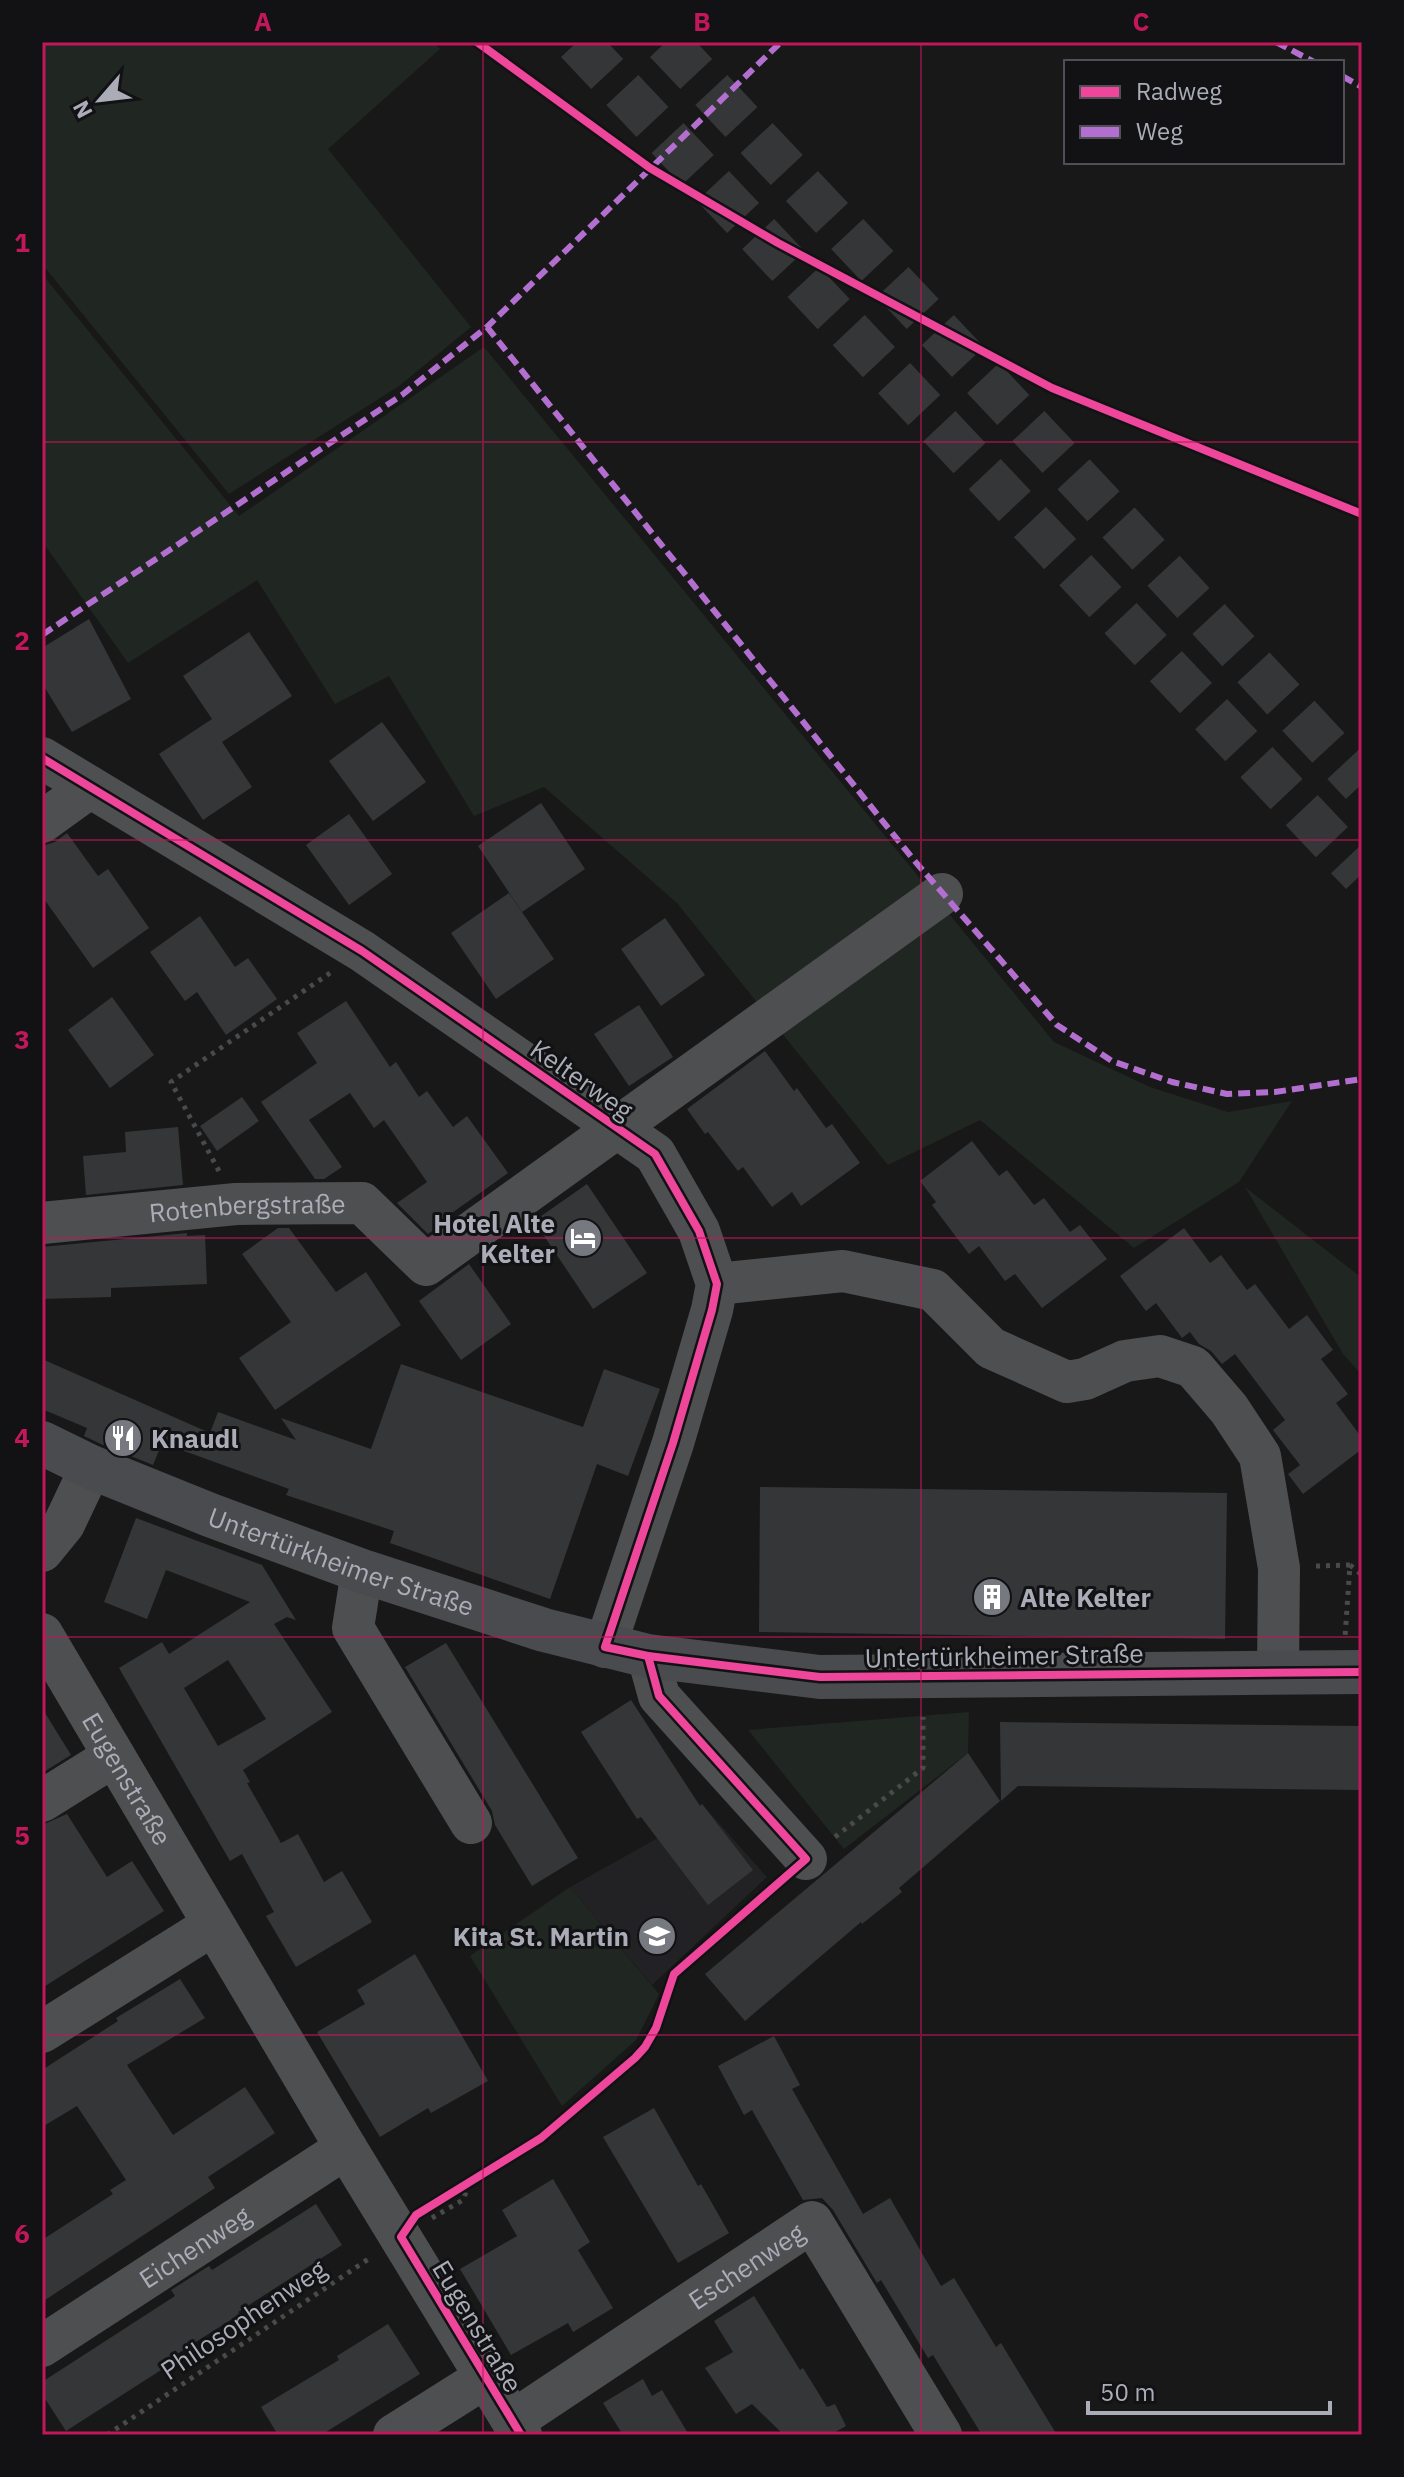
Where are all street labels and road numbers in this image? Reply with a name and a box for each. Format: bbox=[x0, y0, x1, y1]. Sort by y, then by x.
street label: Kelterweg bbox=[524, 1031, 640, 1127]
street label: Rotenbergstraße bbox=[147, 1186, 346, 1229]
street label: Untertürkheimer Straße bbox=[204, 1499, 478, 1623]
street label: Untertürkheimer Straße bbox=[864, 1636, 1144, 1674]
street label: Eugenstraße bbox=[75, 1706, 180, 1851]
street label: Eichenweg bbox=[132, 2198, 257, 2295]
street label: Eschenweg bbox=[682, 2215, 811, 2317]
street label: Philosophenweg bbox=[154, 2251, 333, 2387]
street label: Eugenstraße bbox=[425, 2254, 531, 2398]

